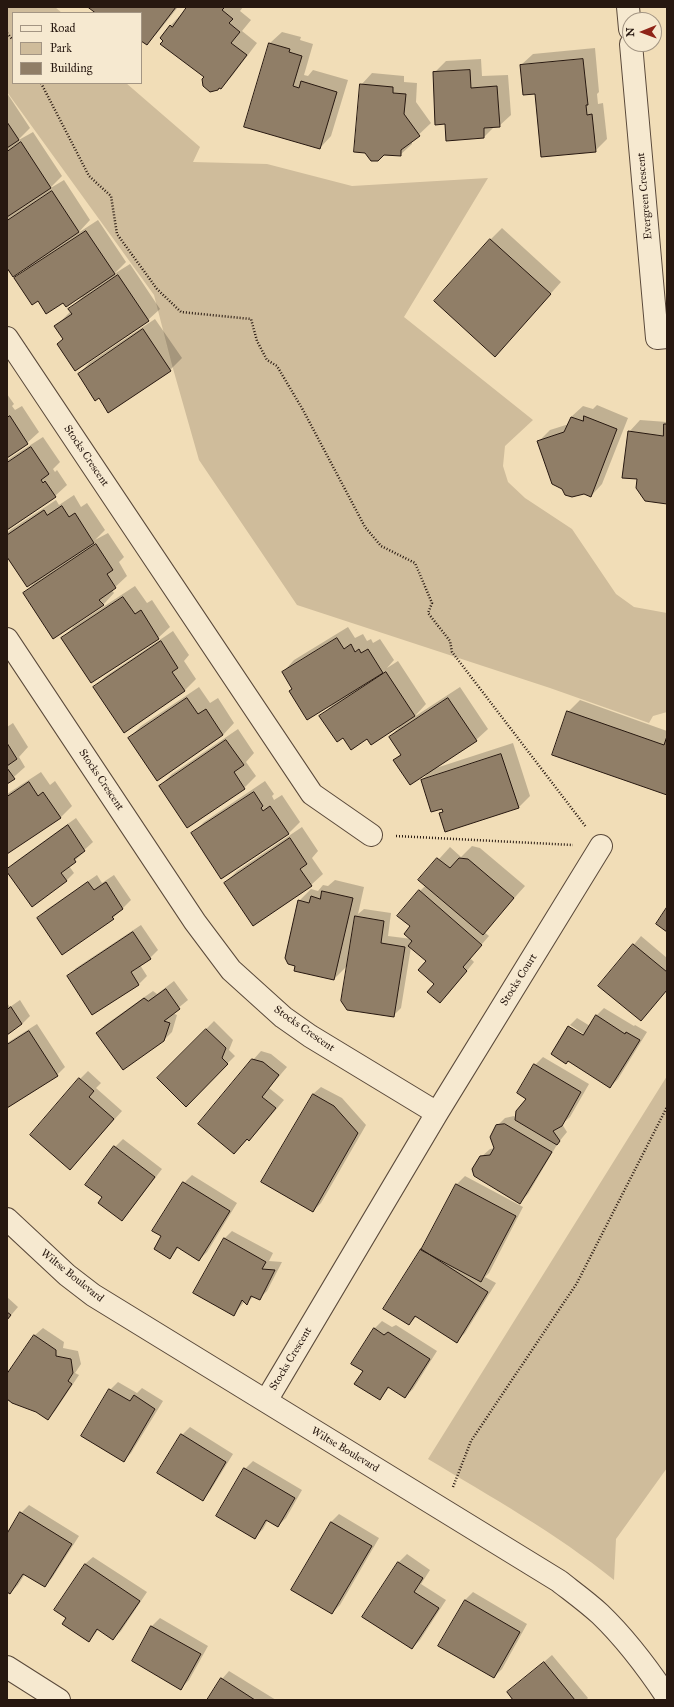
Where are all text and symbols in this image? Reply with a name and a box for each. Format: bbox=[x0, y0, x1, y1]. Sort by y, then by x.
legend bbox=[12, 12, 142, 84]
north arrow bbox=[622, 12, 662, 52]
text: Road bbox=[50, 21, 76, 35]
text: N bbox=[624, 27, 637, 37]
text: Park bbox=[50, 41, 72, 55]
text: Building bbox=[50, 61, 92, 75]
street label: Evergreen Crescent bbox=[635, 152, 655, 240]
street label: Stocks Crescent bbox=[61, 423, 111, 489]
street label: Stocks Crescent bbox=[76, 747, 126, 813]
street label: Stocks Court bbox=[498, 951, 540, 1009]
street label: Stocks Crescent bbox=[271, 1003, 337, 1055]
street label: Wiltse Boulevard bbox=[38, 1247, 106, 1305]
street label: Stocks Crescent bbox=[267, 1325, 315, 1393]
street label: Wiltse Boulevard bbox=[309, 1425, 381, 1475]

